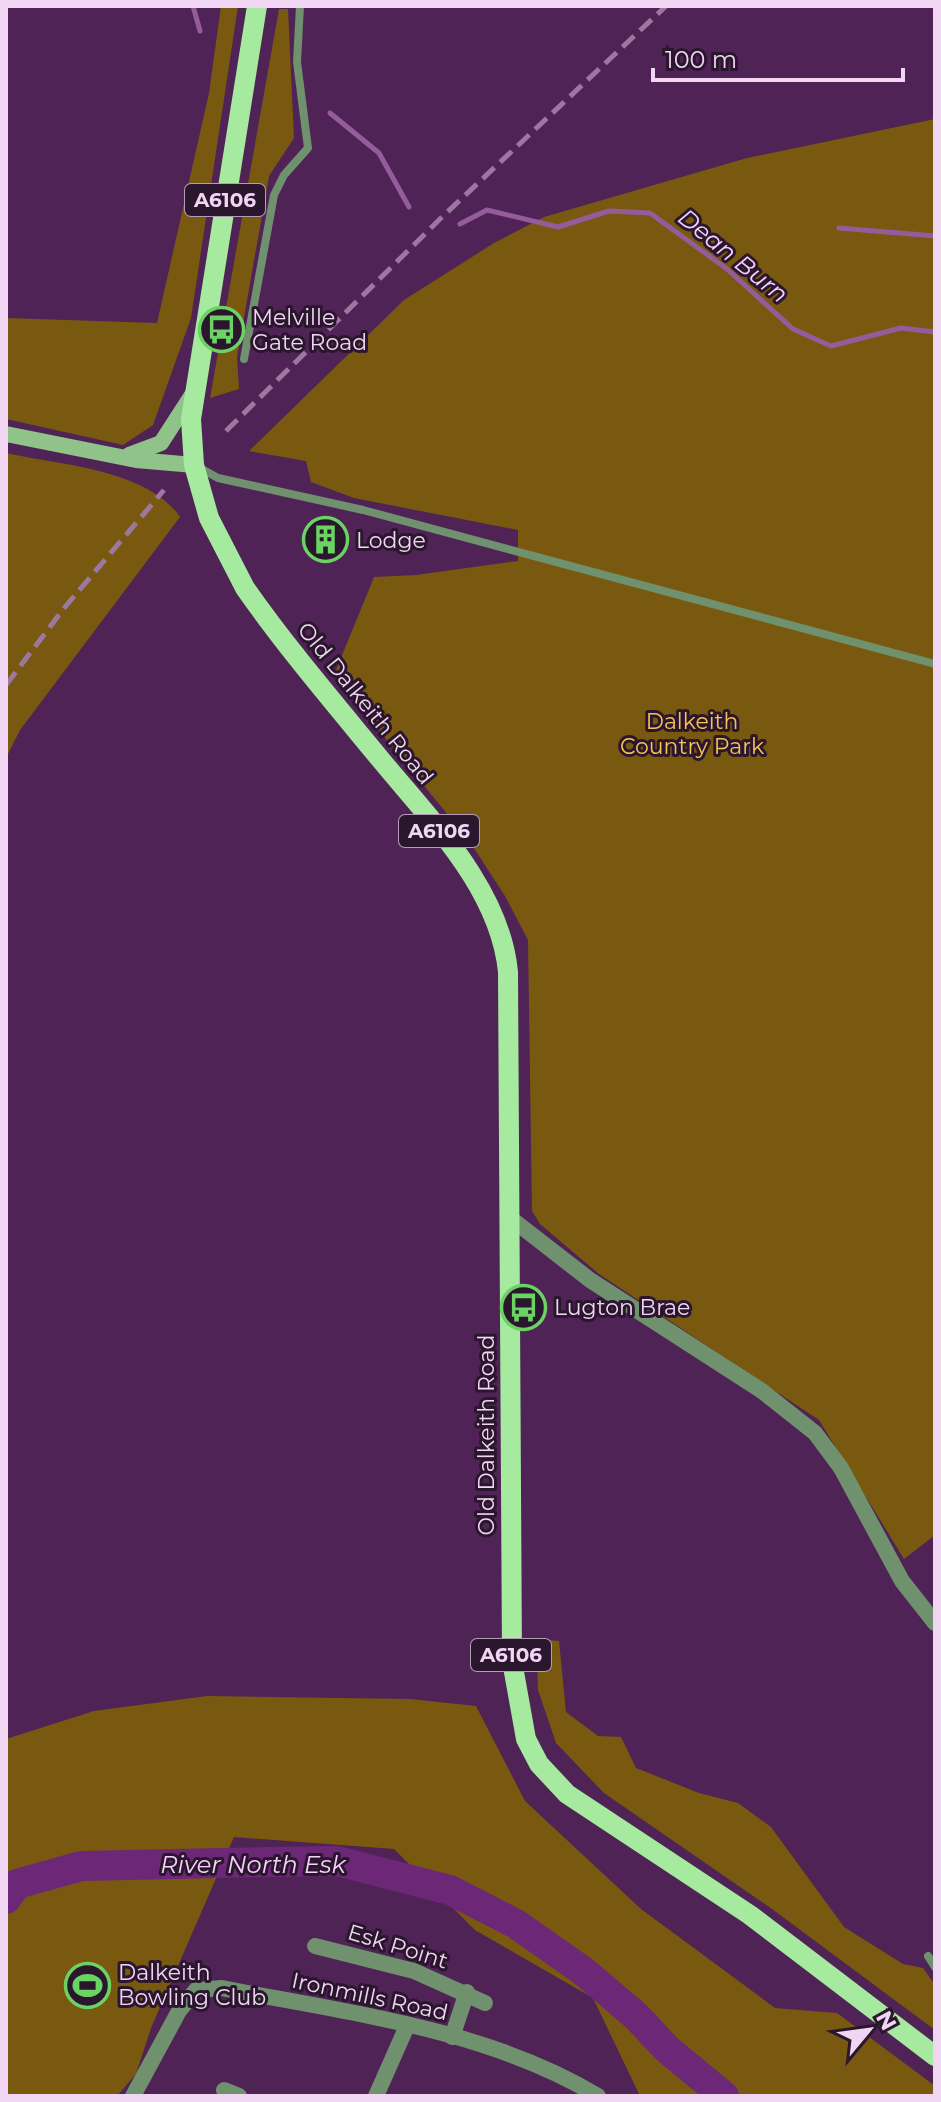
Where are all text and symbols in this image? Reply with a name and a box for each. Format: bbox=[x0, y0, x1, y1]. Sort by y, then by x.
scale bar bbox=[653, 32, 903, 82]
text: 100 m bbox=[665, 45, 737, 74]
road number: A6106 bbox=[185, 184, 265, 216]
water label: Dean Burn bbox=[673, 202, 794, 309]
place label: Melville Gate Road bbox=[252, 304, 367, 356]
bus stop icon: Melville Gate Road bbox=[197, 306, 245, 354]
building icon: Lodge bbox=[301, 516, 349, 564]
place label: Lodge bbox=[356, 527, 426, 554]
street label: Old Dalkeith Road bbox=[292, 617, 439, 790]
park label: Dalkeith Country Park bbox=[620, 708, 765, 760]
road number: A6106 bbox=[399, 815, 479, 847]
bus stop icon: Lugton Brae bbox=[499, 1283, 547, 1331]
place label: Lugton Brae bbox=[554, 1294, 690, 1321]
street label: Old Dalkeith Road bbox=[473, 1335, 500, 1535]
road number: A6106 bbox=[471, 1639, 551, 1671]
water label: River North Esk bbox=[160, 1850, 348, 1879]
street label: Esk Point bbox=[345, 1918, 451, 1974]
place label: Dalkeith Bowling Club bbox=[118, 1959, 266, 2011]
sports icon: Dalkeith Bowling Club bbox=[63, 1961, 111, 2009]
street label: Ironmills Road bbox=[289, 1967, 450, 2026]
north arrow bbox=[829, 1990, 909, 2070]
text: N bbox=[870, 2006, 902, 2035]

